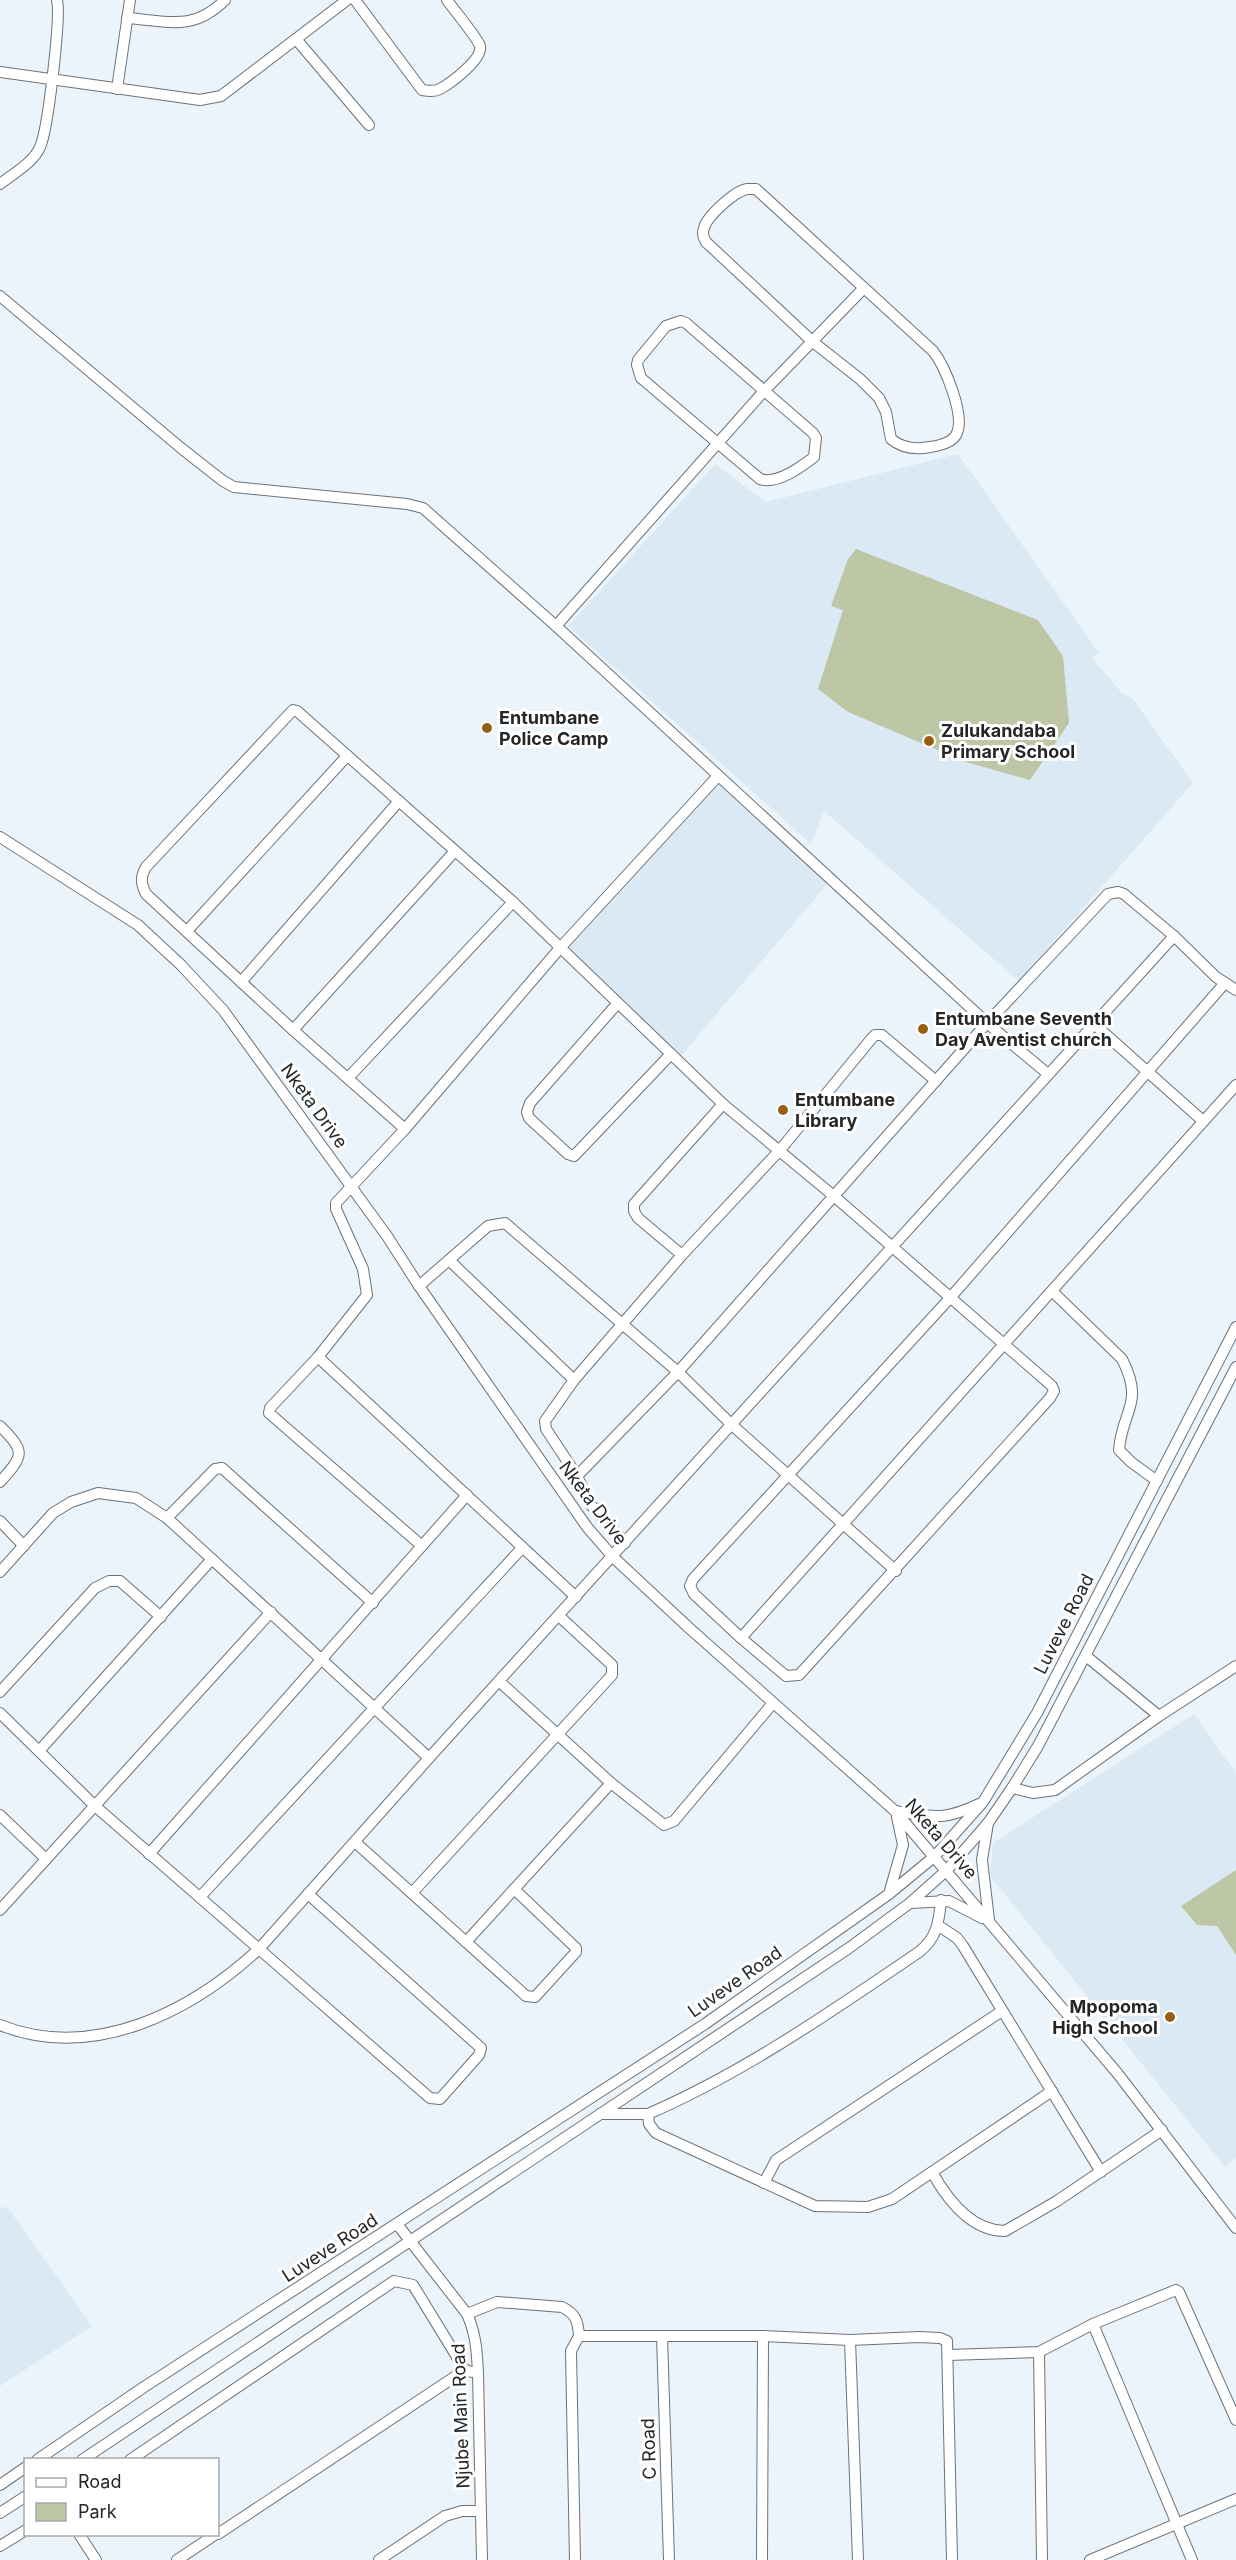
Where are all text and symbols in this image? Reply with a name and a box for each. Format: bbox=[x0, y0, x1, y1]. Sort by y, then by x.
place label: Entumbane Police Camp bbox=[499, 707, 608, 749]
place label: Zulukandaba Primary School bbox=[941, 720, 1075, 762]
marker: Entumbane Police Camp bbox=[480, 721, 494, 735]
marker: Zulukandaba Primary School bbox=[922, 734, 936, 748]
place label: Entumbane Seventh Day Aventist church bbox=[935, 1008, 1112, 1050]
marker: Entumbane Seventh Day Aventist church bbox=[916, 1022, 930, 1036]
street label: Nketa Drive bbox=[277, 1059, 352, 1152]
place label: Entumbane Library bbox=[795, 1089, 896, 1131]
marker: Entumbane Library bbox=[776, 1103, 790, 1117]
street label: Nketa Drive bbox=[555, 1457, 632, 1549]
street label: Luveve Road bbox=[1029, 1570, 1098, 1677]
street label: Nketa Drive bbox=[901, 1794, 982, 1883]
street label: Luveve Road bbox=[684, 1942, 786, 2022]
place label: Mpopoma High School bbox=[1052, 1996, 1158, 2038]
marker: Mpopoma High School bbox=[1163, 2010, 1177, 2024]
street label: Luveve Road bbox=[278, 2209, 381, 2286]
street label: Njube Main Road bbox=[447, 2343, 474, 2489]
street label: C Road bbox=[637, 2418, 660, 2480]
legend bbox=[24, 2458, 219, 2536]
text: Road bbox=[78, 2471, 121, 2492]
text: Park bbox=[78, 2501, 117, 2522]

